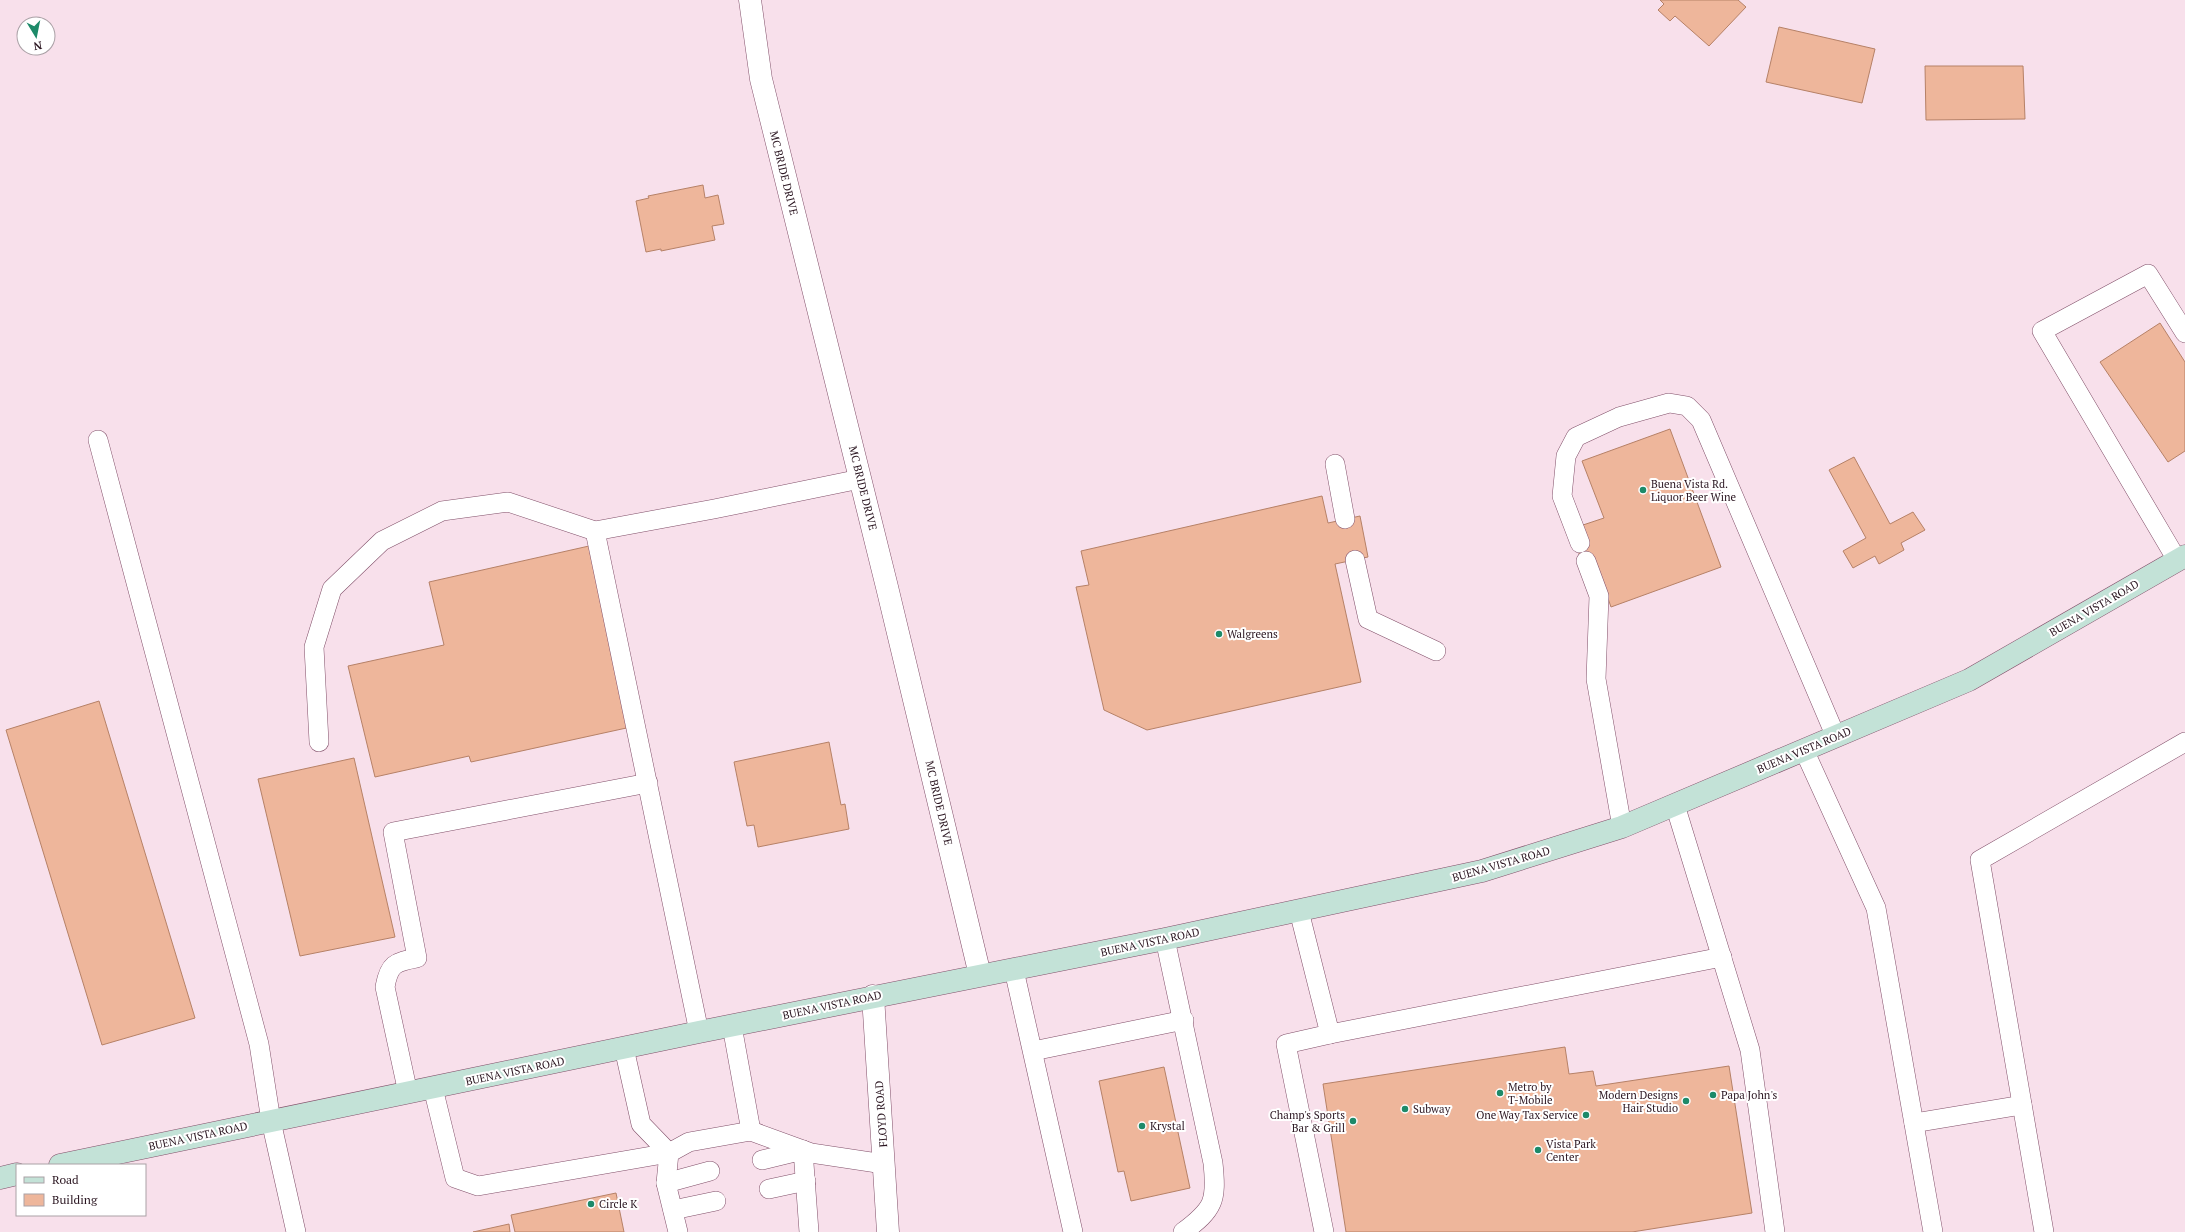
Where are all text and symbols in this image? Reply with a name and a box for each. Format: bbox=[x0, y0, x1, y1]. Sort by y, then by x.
north arrow bbox=[16, 16, 56, 56]
text: N bbox=[32, 38, 43, 54]
street label: MC BRIDE DRIVE bbox=[767, 129, 801, 217]
street label: MC BRIDE DRIVE bbox=[846, 444, 880, 532]
place label: Buena Vista Rd. Liquor Beer Wine bbox=[1651, 477, 1737, 504]
marker: Buena Vista Rd. Liquor Beer Wine bbox=[1638, 485, 1648, 495]
street label: BUENA VISTA ROAD bbox=[2047, 577, 2141, 639]
place label: Walgreens bbox=[1227, 627, 1278, 641]
marker: Walgreens bbox=[1214, 629, 1224, 639]
street label: BUENA VISTA ROAD bbox=[1755, 724, 1853, 776]
street label: MC BRIDE DRIVE bbox=[922, 759, 956, 847]
street label: BUENA VISTA ROAD bbox=[1451, 843, 1552, 885]
street label: BUENA VISTA ROAD bbox=[1099, 925, 1201, 959]
street label: BUENA VISTA ROAD bbox=[781, 988, 883, 1022]
street label: BUENA VISTA ROAD bbox=[464, 1054, 566, 1088]
street label: FLOYD ROAD bbox=[872, 1080, 890, 1148]
place label: Metro by T-Mobile bbox=[1508, 1080, 1553, 1107]
marker: Metro by T-Mobile bbox=[1495, 1088, 1505, 1098]
place label: Modern Designs Hair Studio bbox=[1599, 1088, 1678, 1115]
place label: Papa John's bbox=[1721, 1088, 1778, 1102]
marker: Papa John's bbox=[1708, 1090, 1718, 1100]
marker: Modern Designs Hair Studio bbox=[1681, 1096, 1691, 1106]
place label: Subway bbox=[1413, 1102, 1451, 1116]
marker: Subway bbox=[1400, 1104, 1410, 1114]
place label: Champ's Sports Bar & Grill bbox=[1270, 1108, 1345, 1135]
place label: One Way Tax Service bbox=[1476, 1108, 1578, 1122]
marker: One Way Tax Service bbox=[1581, 1110, 1591, 1120]
marker: Champ's Sports Bar & Grill bbox=[1348, 1116, 1358, 1126]
street label: BUENA VISTA ROAD bbox=[147, 1119, 249, 1153]
place label: Krystal bbox=[1150, 1119, 1185, 1133]
marker: Krystal bbox=[1137, 1121, 1147, 1131]
place label: Vista Park Center bbox=[1546, 1137, 1596, 1164]
marker: Vista Park Center bbox=[1533, 1145, 1543, 1155]
legend bbox=[16, 1164, 146, 1216]
text: Road bbox=[52, 1172, 79, 1187]
text: Building bbox=[52, 1192, 98, 1207]
place label: Circle K bbox=[599, 1197, 638, 1211]
marker: Circle K bbox=[586, 1199, 596, 1209]

